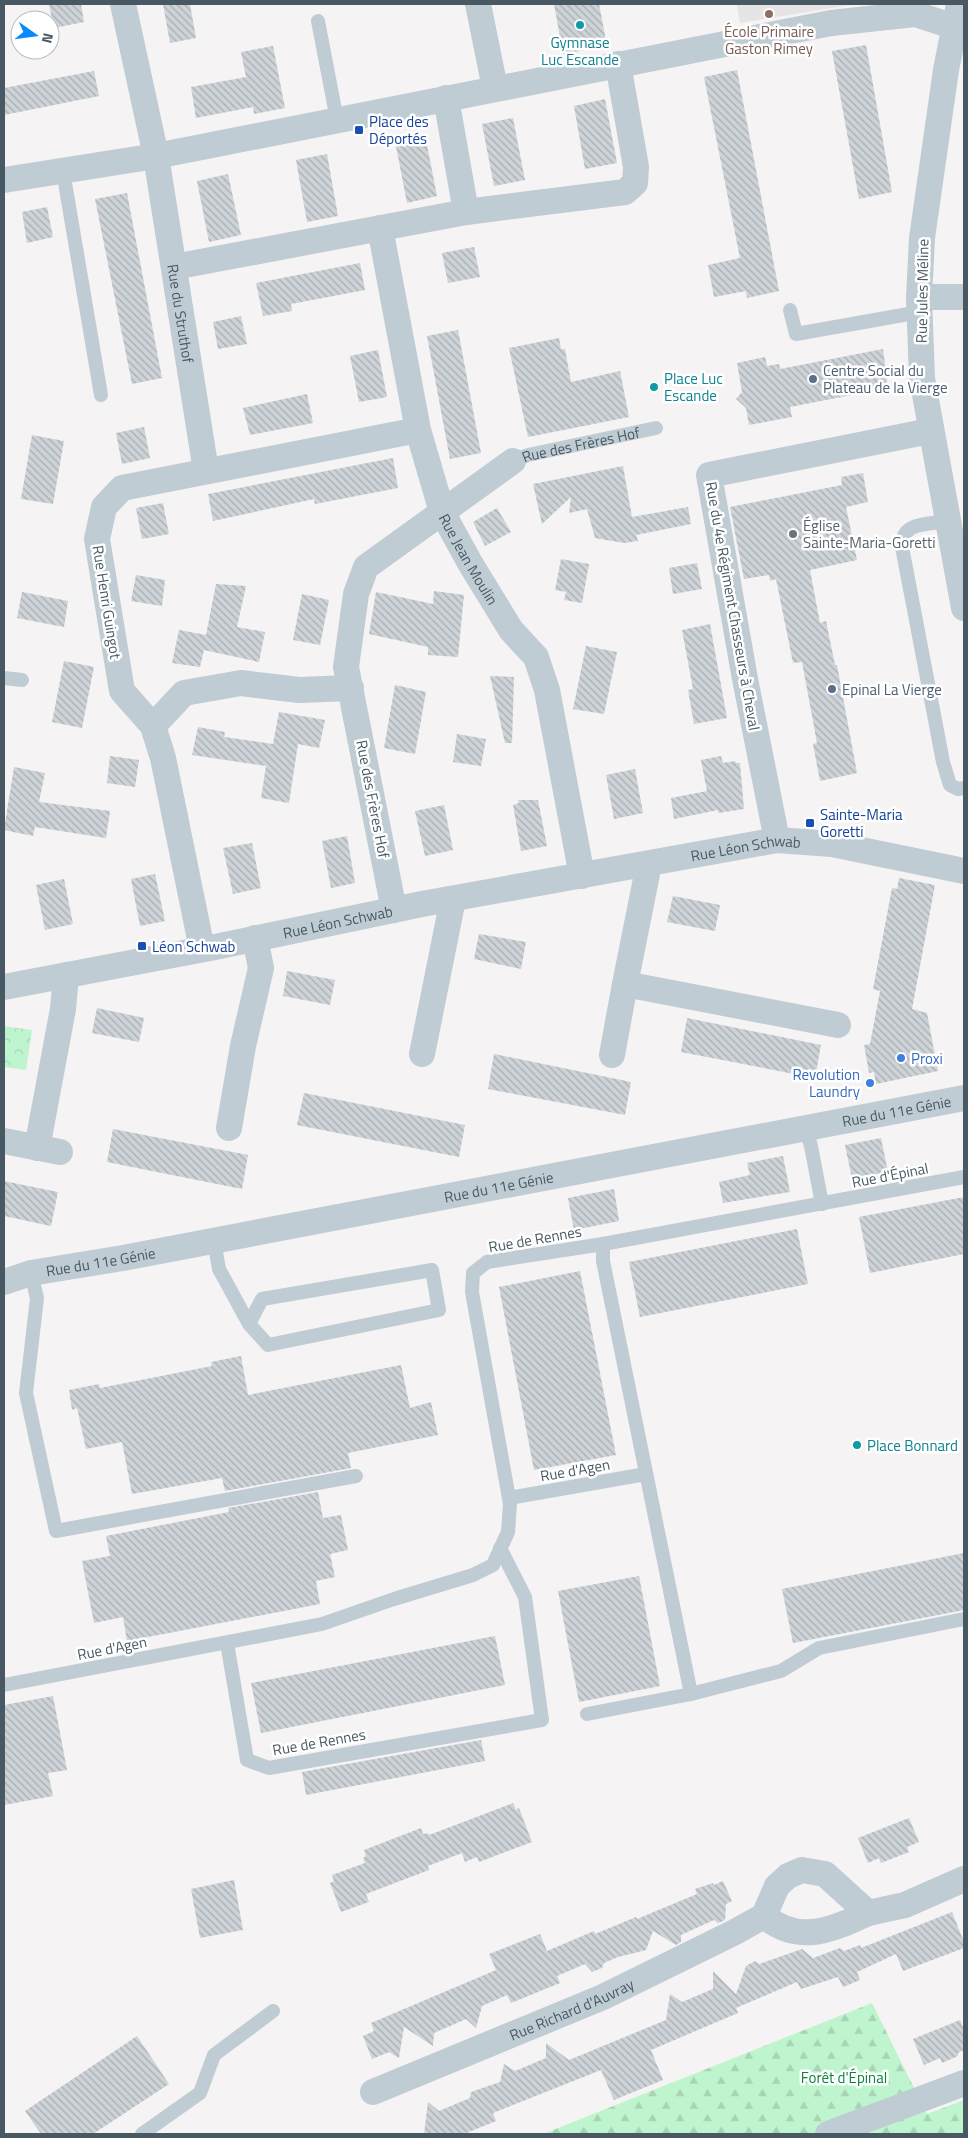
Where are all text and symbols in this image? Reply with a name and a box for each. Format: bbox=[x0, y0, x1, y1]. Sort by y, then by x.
marker: École Primaire Gaston Rimey bbox=[763, 8, 775, 20]
north arrow bbox=[10, 10, 60, 60]
marker: Gymnase Luc Escande bbox=[574, 19, 586, 31]
place label: École Primaire Gaston Rimey bbox=[724, 20, 814, 60]
text: N bbox=[37, 31, 59, 46]
place label: Gymnase Luc Escande bbox=[541, 31, 619, 71]
place label: Place des Déportés bbox=[369, 110, 429, 150]
marker: Place des Déportés bbox=[353, 124, 365, 136]
street label: Rue Jules Méline bbox=[910, 239, 934, 343]
street label: Rue du Struthof bbox=[162, 262, 200, 365]
place label: Centre Social du Plateau de la Vierge bbox=[823, 359, 948, 399]
place label: Place Luc Escande bbox=[664, 367, 723, 407]
marker: Centre Social du Plateau de la Vierge bbox=[807, 373, 819, 385]
marker: Place Luc Escande bbox=[648, 381, 660, 393]
street label: Rue des Frères Hof bbox=[518, 420, 642, 468]
street label: Rue du 4e Régiment Chasseurs à Cheval bbox=[700, 480, 766, 732]
street label: Rue Jean Moulin bbox=[433, 509, 504, 609]
place label: Église Sainte-Maria-Goretti bbox=[803, 514, 936, 554]
marker: Église Sainte-Maria-Goretti bbox=[787, 528, 799, 540]
street label: Rue Henri Guingot bbox=[87, 543, 127, 661]
place label: Epinal La Vierge bbox=[842, 678, 942, 701]
marker: Epinal La Vierge bbox=[826, 683, 838, 695]
street label: Rue des Frères Hof bbox=[350, 738, 396, 860]
place label: Sainte-Maria Goretti bbox=[820, 803, 903, 843]
marker: Sainte-Maria Goretti bbox=[804, 817, 816, 829]
street label: Rue Léon Schwab bbox=[689, 828, 802, 867]
street label: Rue Léon Schwab bbox=[281, 899, 395, 944]
place label: Léon Schwab bbox=[152, 935, 235, 958]
marker: Léon Schwab bbox=[136, 940, 148, 952]
place label: Proxi bbox=[911, 1047, 943, 1070]
marker: Proxi bbox=[895, 1052, 907, 1064]
place label: Revolution Laundry bbox=[792, 1063, 860, 1103]
marker: Revolution Laundry bbox=[864, 1077, 876, 1089]
street label: Rue du 11e Génie bbox=[840, 1089, 953, 1132]
street label: Rue d'Épinal bbox=[850, 1156, 930, 1194]
street label: Rue du 11e Génie bbox=[442, 1165, 555, 1208]
street label: Rue de Rennes bbox=[487, 1219, 583, 1259]
street label: Rue du 11e Génie bbox=[44, 1241, 157, 1282]
place label: Place Bonnard bbox=[867, 1434, 958, 1457]
marker: Place Bonnard bbox=[851, 1439, 863, 1451]
street label: Rue d'Agen bbox=[538, 1453, 612, 1487]
street label: Rue d'Agen bbox=[75, 1630, 149, 1666]
street label: Rue de Rennes bbox=[271, 1722, 367, 1762]
street label: Rue Richard d'Auvray bbox=[506, 1972, 638, 2046]
park label: Forêt d'Épinal bbox=[801, 2066, 887, 2089]

